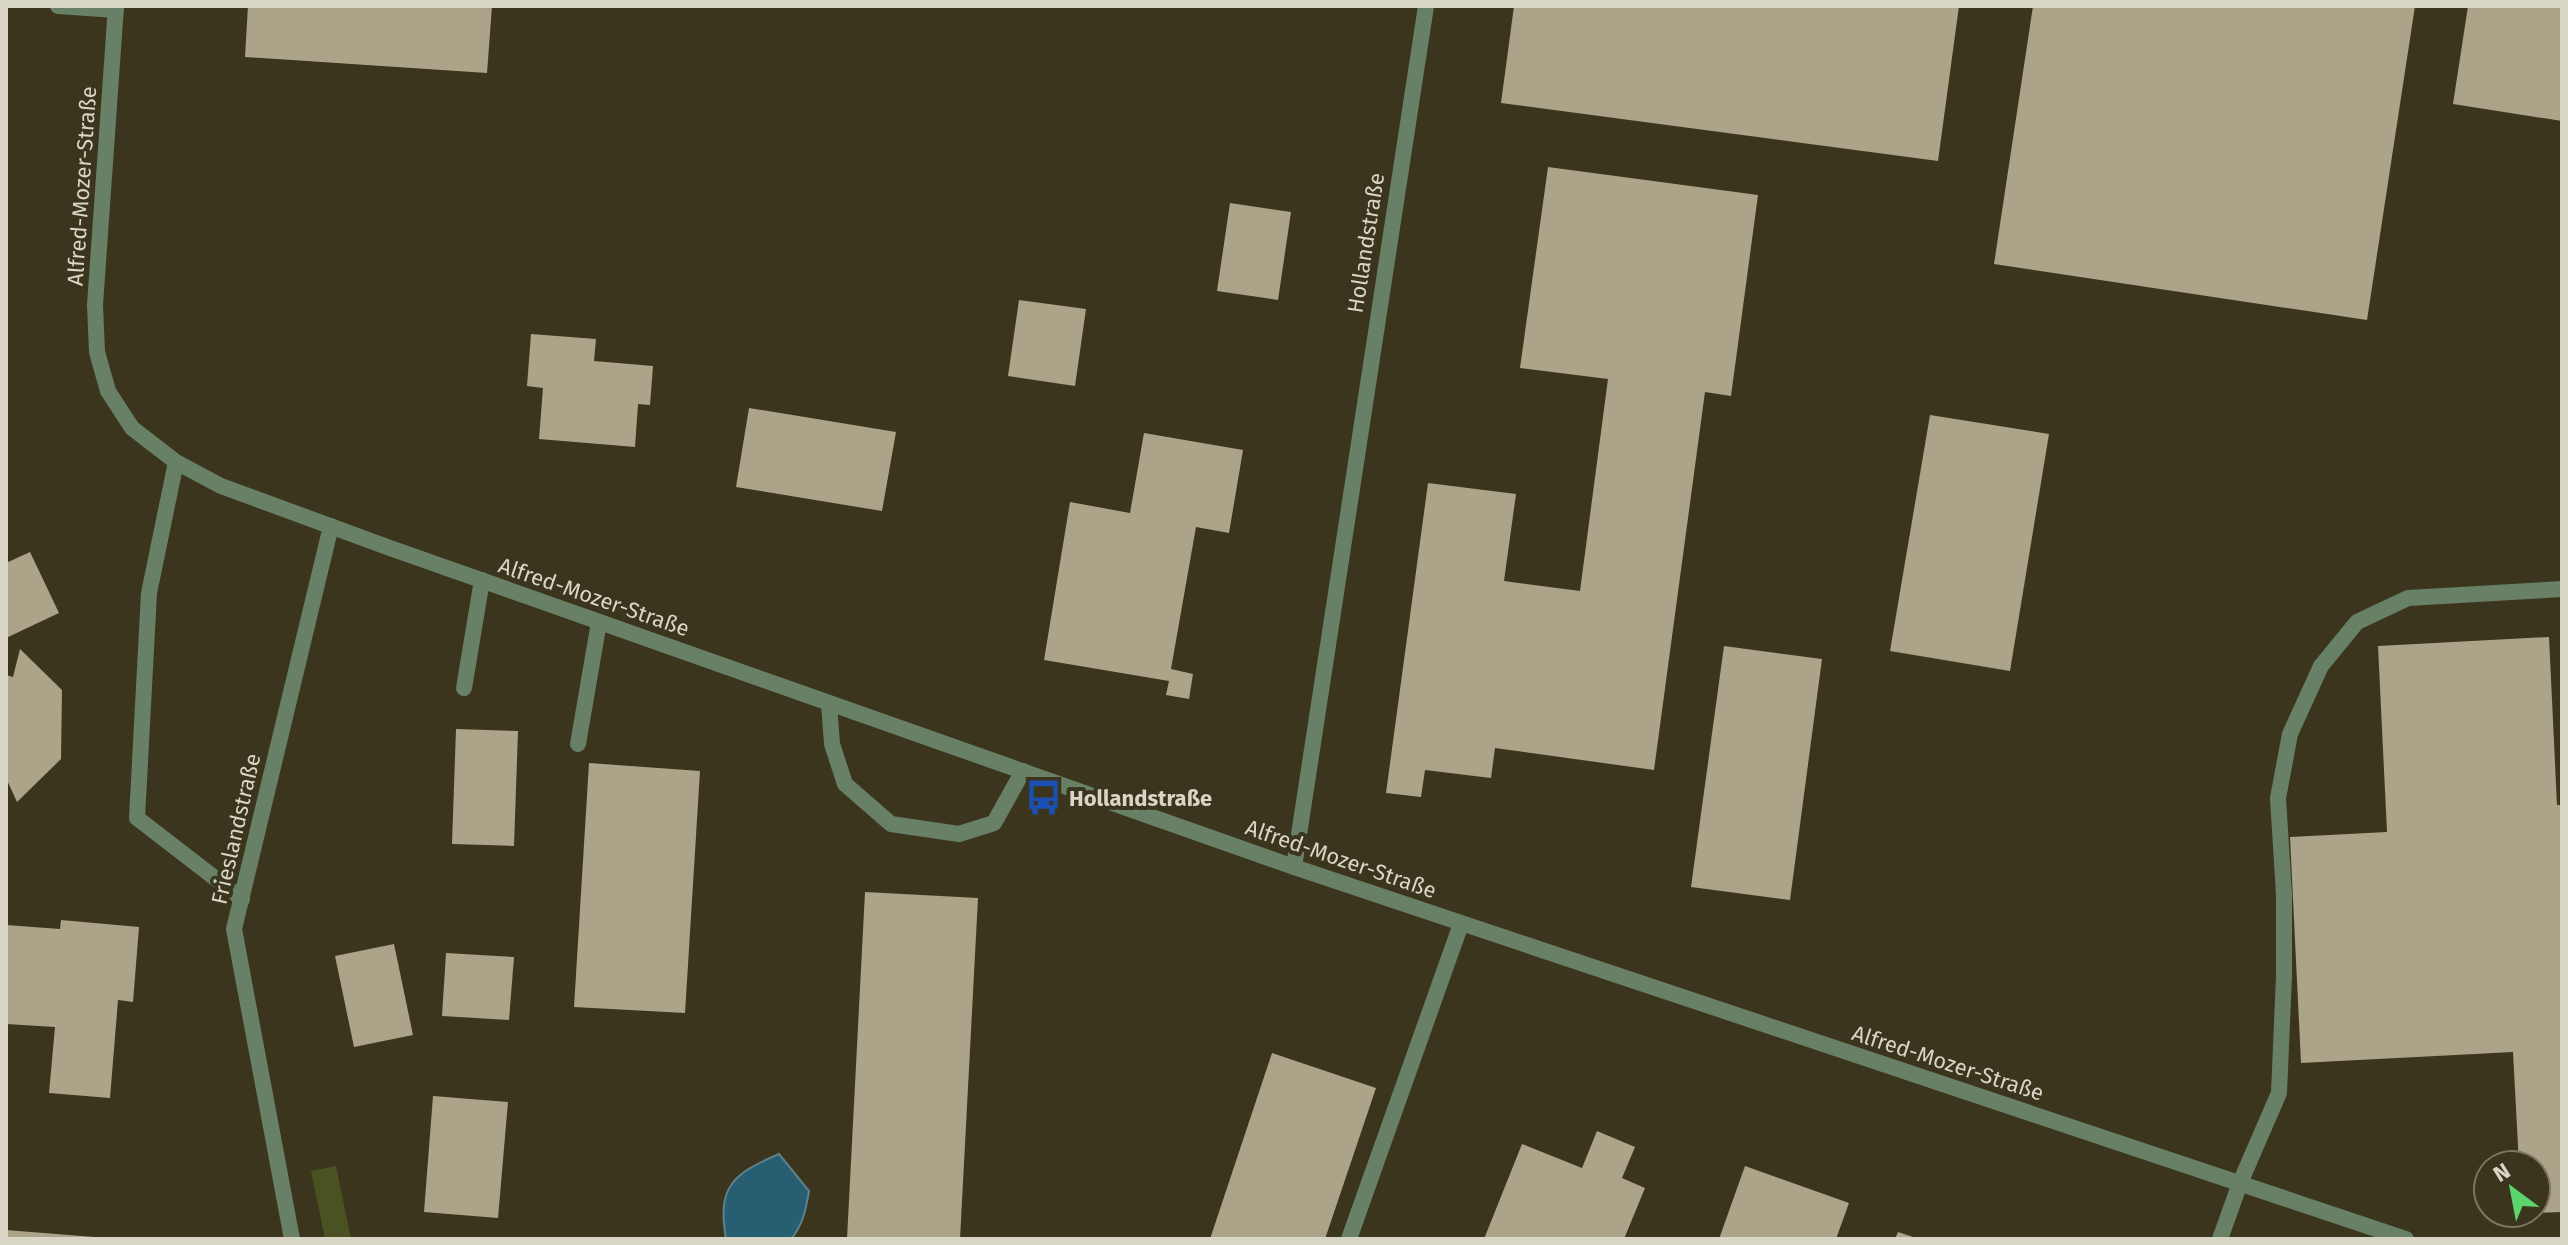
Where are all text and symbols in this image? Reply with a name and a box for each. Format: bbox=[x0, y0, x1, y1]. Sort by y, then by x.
street label: Alfred-Mozer-Straße bbox=[62, 85, 102, 287]
street label: Hollandstraße bbox=[1342, 171, 1390, 315]
street label: Alfred-Mozer-Straße bbox=[495, 552, 693, 642]
street label: Frieslandstraße bbox=[205, 751, 267, 907]
bus stop icon: Hollandstraße bbox=[1024, 779, 1062, 817]
place label: Hollandstraße bbox=[1069, 785, 1212, 812]
street label: Alfred-Mozer-Straße bbox=[1242, 814, 1440, 904]
street label: Alfred-Mozer-Straße bbox=[1849, 1019, 2047, 1107]
north arrow bbox=[2472, 1149, 2552, 1229]
text: N bbox=[2488, 1157, 2515, 1188]

